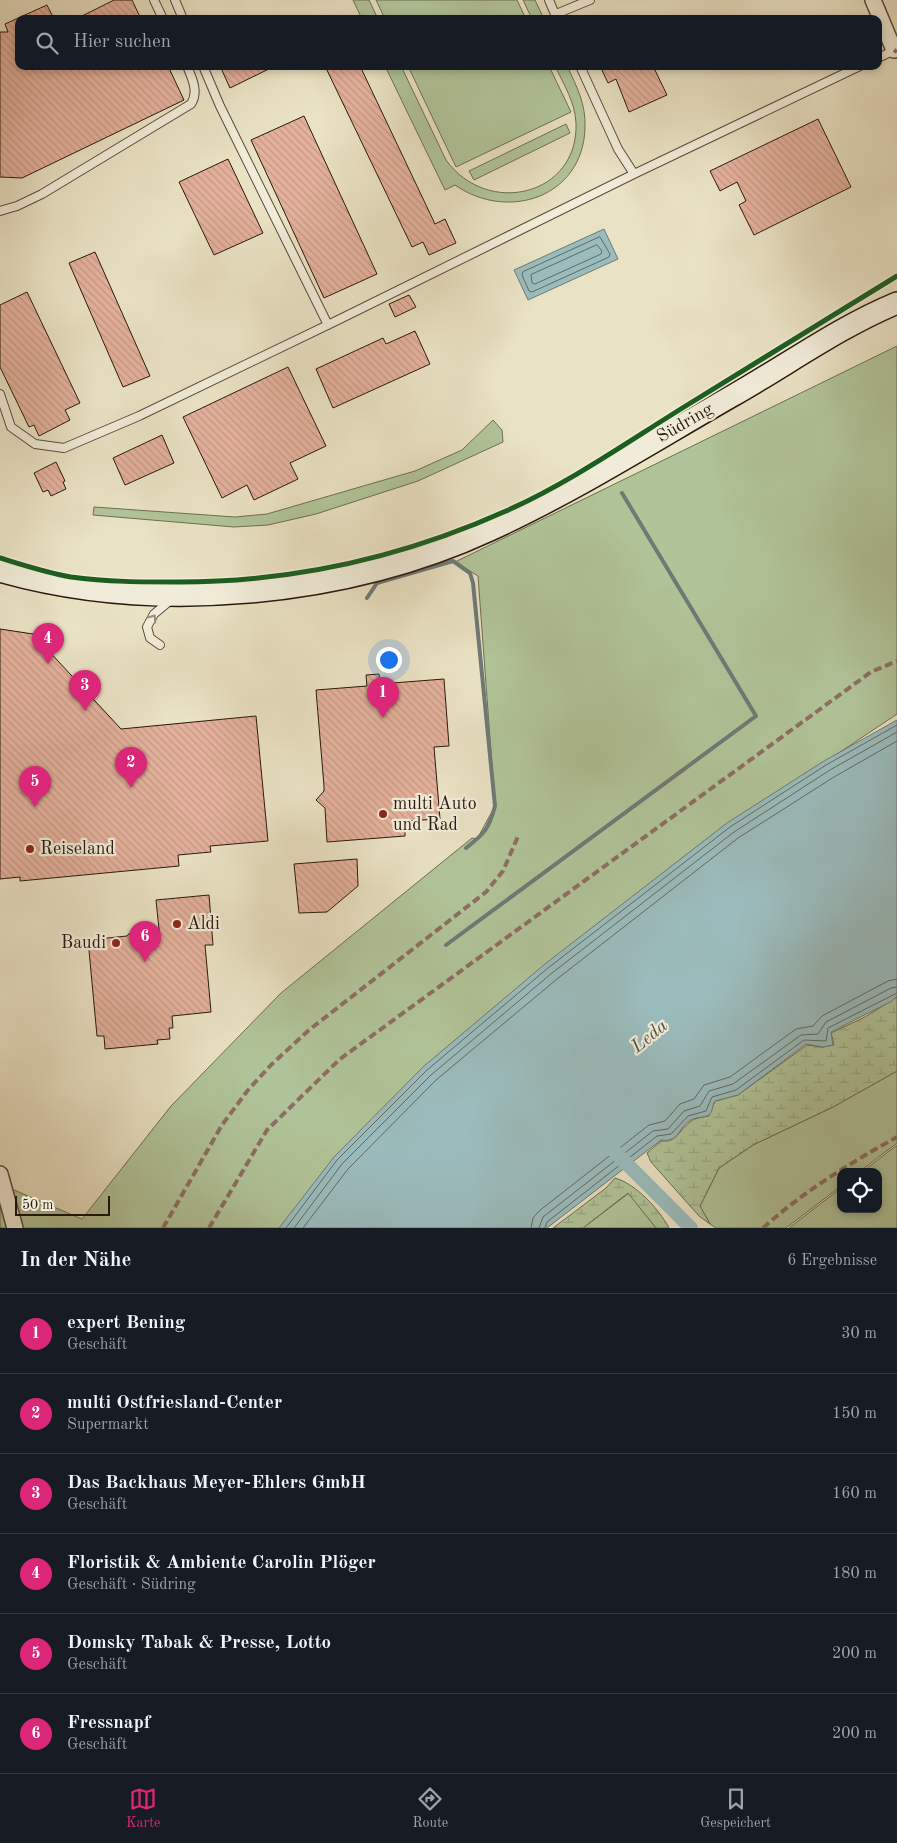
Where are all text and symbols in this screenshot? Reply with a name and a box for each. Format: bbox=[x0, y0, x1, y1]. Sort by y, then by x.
search box bbox=[15, 15, 882, 70]
icon: search bbox=[33, 29, 61, 57]
text: Hier suchen bbox=[73, 33, 171, 52]
street label: Südring bbox=[654, 400, 717, 446]
one-way arrow bbox=[147, 614, 156, 624]
pin: 4 bbox=[32, 623, 64, 664]
your location bbox=[376, 647, 402, 673]
pin: 3 bbox=[69, 670, 101, 711]
pin: 1 bbox=[367, 677, 399, 718]
pin: 2 bbox=[115, 747, 147, 788]
pin: 5 bbox=[19, 766, 51, 807]
place label: multi Auto und Rad bbox=[393, 795, 477, 834]
marker: multi Auto und Rad bbox=[377, 808, 389, 820]
place label: Reiseland bbox=[40, 840, 115, 858]
marker: Reiseland bbox=[24, 843, 36, 855]
place label: Aldi bbox=[187, 915, 220, 933]
marker: Aldi bbox=[171, 918, 183, 930]
pin: 6 bbox=[129, 921, 161, 962]
place label: Baudi bbox=[61, 934, 106, 952]
marker: Baudi bbox=[110, 937, 122, 949]
water label: Leda bbox=[627, 1017, 672, 1058]
map controls bbox=[837, 1168, 882, 1213]
button: locate bbox=[837, 1168, 882, 1213]
scale bar bbox=[15, 1193, 110, 1216]
text: 50 m bbox=[22, 1198, 53, 1212]
text: In der Nähe bbox=[20, 1250, 131, 1271]
text: 6 Ergebnisse bbox=[787, 1253, 877, 1269]
text: expert Bening bbox=[67, 1314, 185, 1333]
text: 1 bbox=[31, 1326, 41, 1342]
text: 30 m bbox=[841, 1326, 877, 1342]
text: Geschäft bbox=[67, 1337, 127, 1353]
text: multi Ostfriesland-Center bbox=[67, 1394, 282, 1413]
text: 2 bbox=[31, 1406, 41, 1422]
text: 150 m bbox=[832, 1406, 877, 1422]
text: Supermarkt bbox=[67, 1417, 149, 1433]
text: Das Backhaus Meyer-Ehlers GmbH bbox=[67, 1474, 366, 1493]
text: 3 bbox=[31, 1486, 41, 1502]
text: 160 m bbox=[832, 1486, 877, 1502]
text: Geschäft bbox=[67, 1497, 127, 1513]
text: Floristik & Ambiente Carolin Plöger bbox=[67, 1554, 376, 1573]
text: 4 bbox=[31, 1566, 41, 1582]
text: 180 m bbox=[832, 1566, 877, 1582]
text: Geschäft · Südring bbox=[67, 1577, 196, 1593]
text: Domsky Tabak & Presse, Lotto bbox=[67, 1634, 331, 1653]
text: 5 bbox=[31, 1646, 41, 1662]
text: 200 m bbox=[832, 1646, 877, 1662]
text: Geschäft bbox=[67, 1657, 127, 1673]
text: Fressnapf bbox=[67, 1714, 151, 1733]
text: 6 bbox=[31, 1726, 41, 1742]
text: 200 m bbox=[832, 1726, 877, 1742]
text: Geschäft bbox=[67, 1737, 127, 1753]
tab: Karte bbox=[126, 1785, 161, 1832]
tab: Route bbox=[412, 1785, 448, 1832]
tab: Gespeichert bbox=[700, 1785, 771, 1832]

